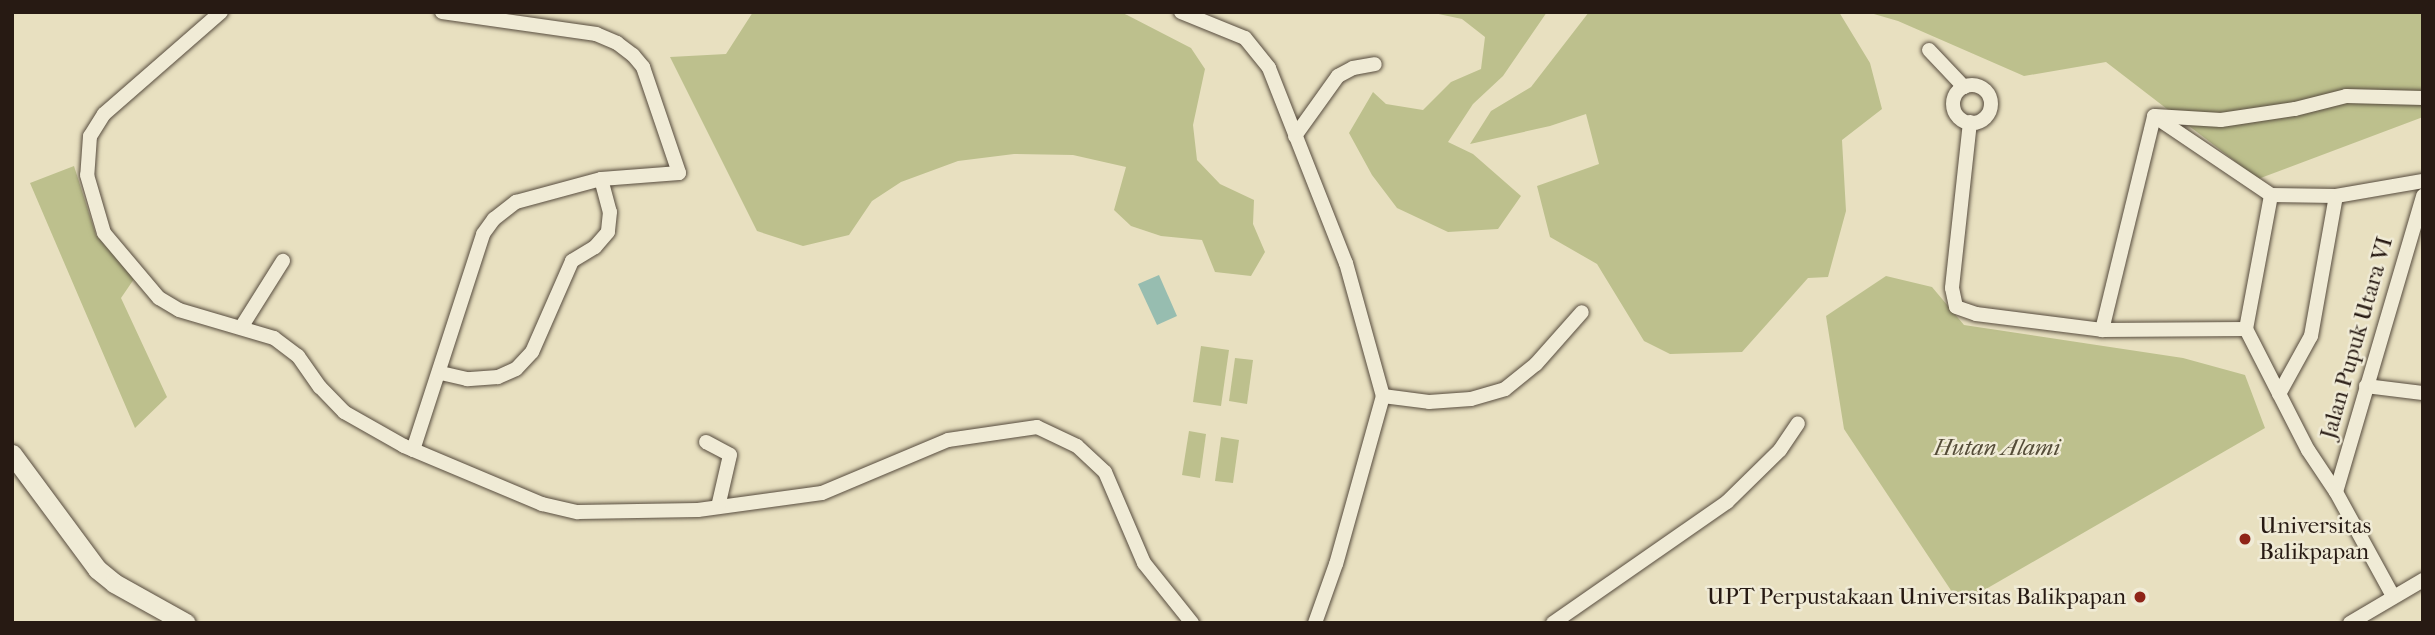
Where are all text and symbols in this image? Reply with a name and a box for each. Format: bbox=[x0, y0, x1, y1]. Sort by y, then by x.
street label: Jalan Pupuk Utara VI bbox=[2315, 234, 2399, 442]
park label: Hutan Alami bbox=[1934, 434, 2060, 462]
place label: Universitas Balikpapan bbox=[2259, 512, 2371, 566]
marker: Universitas Balikpapan bbox=[2237, 531, 2253, 547]
place label: UPT Perpustakaan Universitas Balikpapan bbox=[1707, 583, 2126, 611]
marker: UPT Perpustakaan Universitas Balikpapan bbox=[2132, 589, 2148, 605]

